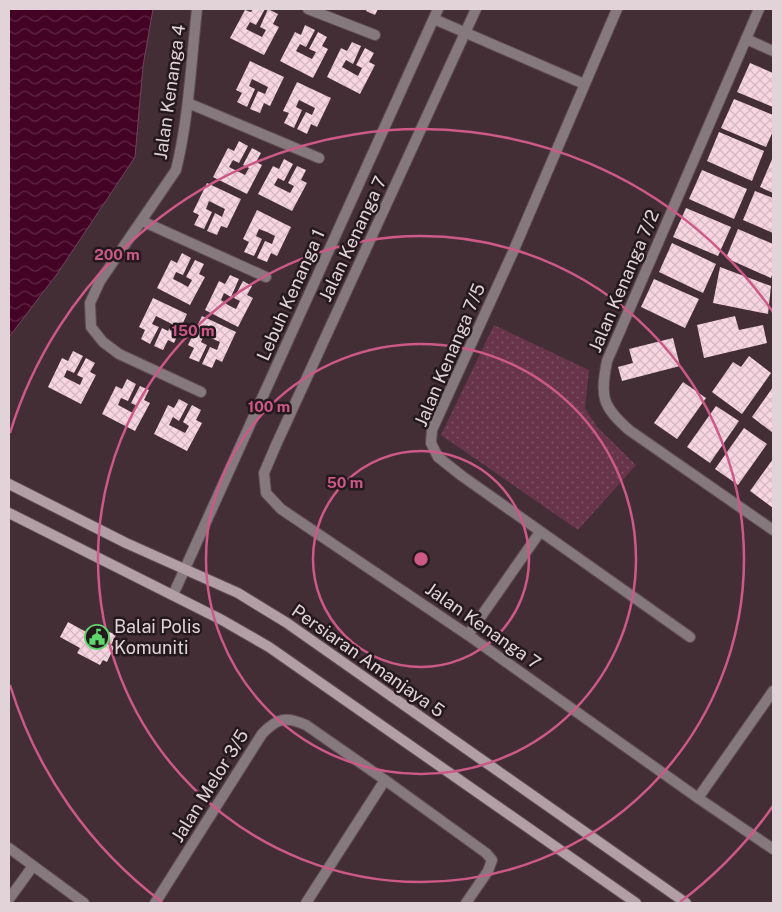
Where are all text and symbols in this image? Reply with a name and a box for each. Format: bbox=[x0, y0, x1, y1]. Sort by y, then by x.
street label: Jalan Kenanga 4 bbox=[150, 23, 189, 161]
street label: Jalan Kenanga 7 bbox=[314, 173, 391, 305]
street label: Jalan Kenanga 7/2 bbox=[584, 206, 663, 355]
street label: Lebuh Kenanga 1 bbox=[252, 226, 329, 364]
text: 200 m bbox=[94, 246, 140, 263]
street label: Jalan Kenanga 7/5 bbox=[410, 280, 489, 430]
text: 150 m bbox=[171, 322, 215, 339]
text: 100 m bbox=[248, 398, 290, 415]
text: 50 m bbox=[327, 474, 363, 491]
centre of rings bbox=[412, 550, 430, 568]
street label: Jalan Kenanga 7 bbox=[422, 578, 545, 673]
street label: Persiaran Amanjaya 5 bbox=[288, 600, 449, 721]
place label: Balai Polis Komuniti bbox=[114, 616, 201, 658]
public building icon: Balai Polis Komuniti bbox=[84, 624, 110, 650]
street label: Jalan Melor 3/5 bbox=[167, 726, 253, 846]

